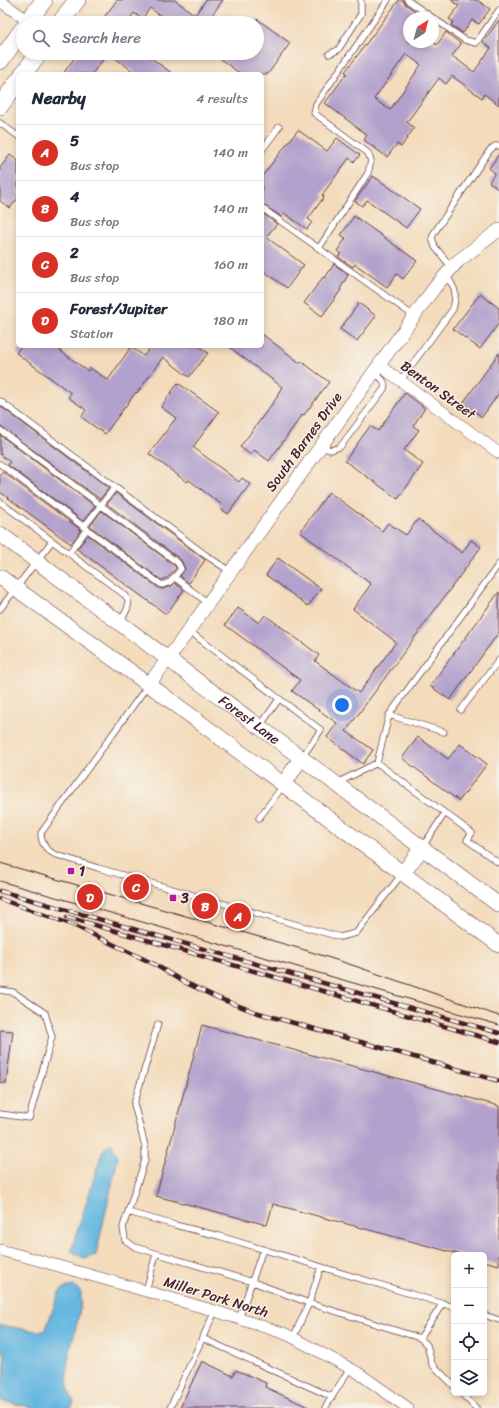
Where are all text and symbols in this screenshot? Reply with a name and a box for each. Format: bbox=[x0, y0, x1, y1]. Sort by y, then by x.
north arrow bbox=[403, 12, 439, 48]
search box bbox=[16, 16, 264, 60]
text: Search here bbox=[62, 25, 141, 51]
icon: search bbox=[30, 27, 52, 49]
text: Nearby bbox=[32, 83, 86, 113]
text: 4 results bbox=[196, 87, 248, 110]
text: 5 bbox=[70, 128, 79, 154]
text: A bbox=[41, 141, 49, 164]
text: 140 m bbox=[213, 141, 248, 164]
text: Bus stop bbox=[70, 154, 119, 177]
text: 4 bbox=[70, 184, 79, 210]
text: B bbox=[41, 197, 49, 220]
text: 140 m bbox=[213, 197, 248, 220]
text: Bus stop bbox=[70, 210, 119, 233]
text: 2 bbox=[70, 240, 79, 266]
text: C bbox=[41, 253, 49, 276]
text: 160 m bbox=[213, 253, 248, 276]
text: Bus stop bbox=[70, 266, 119, 289]
text: Forest/Jupiter bbox=[70, 296, 167, 322]
text: D bbox=[41, 309, 49, 332]
text: 180 m bbox=[213, 309, 248, 332]
text: Station bbox=[70, 322, 113, 345]
street label: Benton Street bbox=[395, 354, 482, 427]
street label: South Barnes Drive bbox=[259, 387, 349, 497]
street label: Forest Lane bbox=[213, 688, 286, 751]
your location bbox=[332, 695, 352, 715]
place label: 1 bbox=[79, 859, 85, 884]
marker: 1 bbox=[66, 866, 76, 876]
pin: C bbox=[123, 872, 149, 902]
pin: D bbox=[77, 882, 103, 912]
place label: 3 bbox=[180, 886, 189, 911]
pin: B bbox=[192, 891, 218, 921]
marker: 3 bbox=[168, 893, 178, 903]
pin: A bbox=[225, 901, 251, 931]
map controls bbox=[451, 1252, 487, 1396]
button: + bbox=[451, 1252, 487, 1288]
street label: Miller Park North bbox=[161, 1269, 271, 1325]
button: − bbox=[451, 1288, 487, 1324]
button: locate bbox=[451, 1324, 487, 1360]
button: layers bbox=[451, 1360, 487, 1396]

